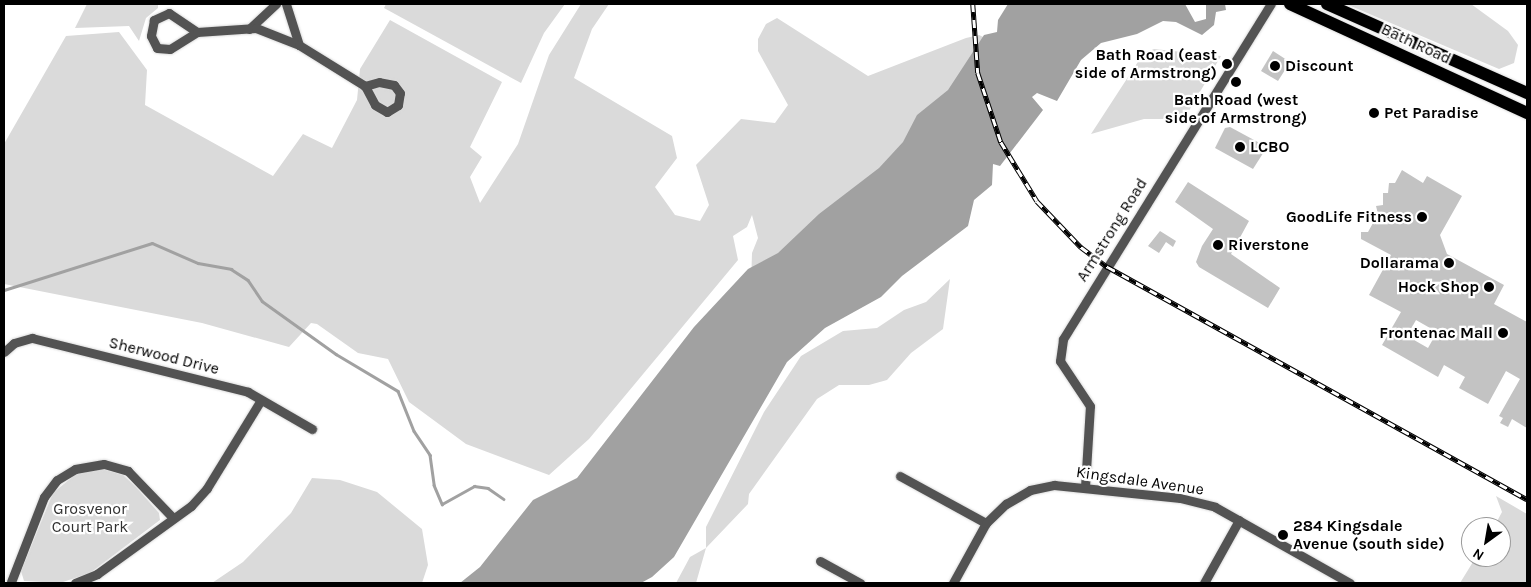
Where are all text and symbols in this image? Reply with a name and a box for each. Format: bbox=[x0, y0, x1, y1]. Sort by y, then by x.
street label: Bath Road bbox=[1378, 19, 1454, 69]
place label: Bath Road (east side of Armstrong) bbox=[1075, 45, 1217, 83]
place label: Discount bbox=[1285, 56, 1354, 76]
marker: Bath Road (east side of Armstrong) bbox=[1221, 58, 1233, 70]
marker: Discount bbox=[1269, 60, 1281, 72]
marker: Bath Road (west side of Armstrong) bbox=[1230, 76, 1242, 88]
place label: Bath Road (west side of Armstrong) bbox=[1165, 90, 1307, 128]
place label: Pet Paradise bbox=[1384, 103, 1478, 123]
marker: Pet Paradise bbox=[1368, 107, 1380, 119]
place label: LCBO bbox=[1250, 137, 1289, 157]
marker: LCBO bbox=[1234, 141, 1246, 153]
street label: Armstrong Road bbox=[1073, 175, 1151, 285]
place label: GoodLife Fitness bbox=[1286, 207, 1412, 227]
marker: GoodLife Fitness bbox=[1416, 211, 1428, 223]
place label: Riverstone bbox=[1228, 235, 1309, 255]
marker: Riverstone bbox=[1212, 239, 1224, 251]
place label: Dollarama bbox=[1360, 253, 1439, 273]
marker: Dollarama bbox=[1443, 257, 1455, 269]
place label: Hock Shop bbox=[1398, 277, 1479, 297]
marker: Hock Shop bbox=[1483, 281, 1495, 293]
place label: Frontenac Mall bbox=[1379, 323, 1493, 343]
marker: Frontenac Mall bbox=[1497, 327, 1509, 339]
street label: Sherwood Drive bbox=[107, 333, 221, 379]
street label: Kingsdale Avenue bbox=[1075, 463, 1205, 499]
park label: Grosvenor Court Park bbox=[52, 499, 128, 537]
place label: 284 Kingsdale Avenue (south side) bbox=[1293, 516, 1445, 554]
north arrow bbox=[1461, 517, 1511, 567]
marker: 284 Kingsdale Avenue (south side) bbox=[1277, 529, 1289, 541]
text: N bbox=[1470, 544, 1487, 564]

